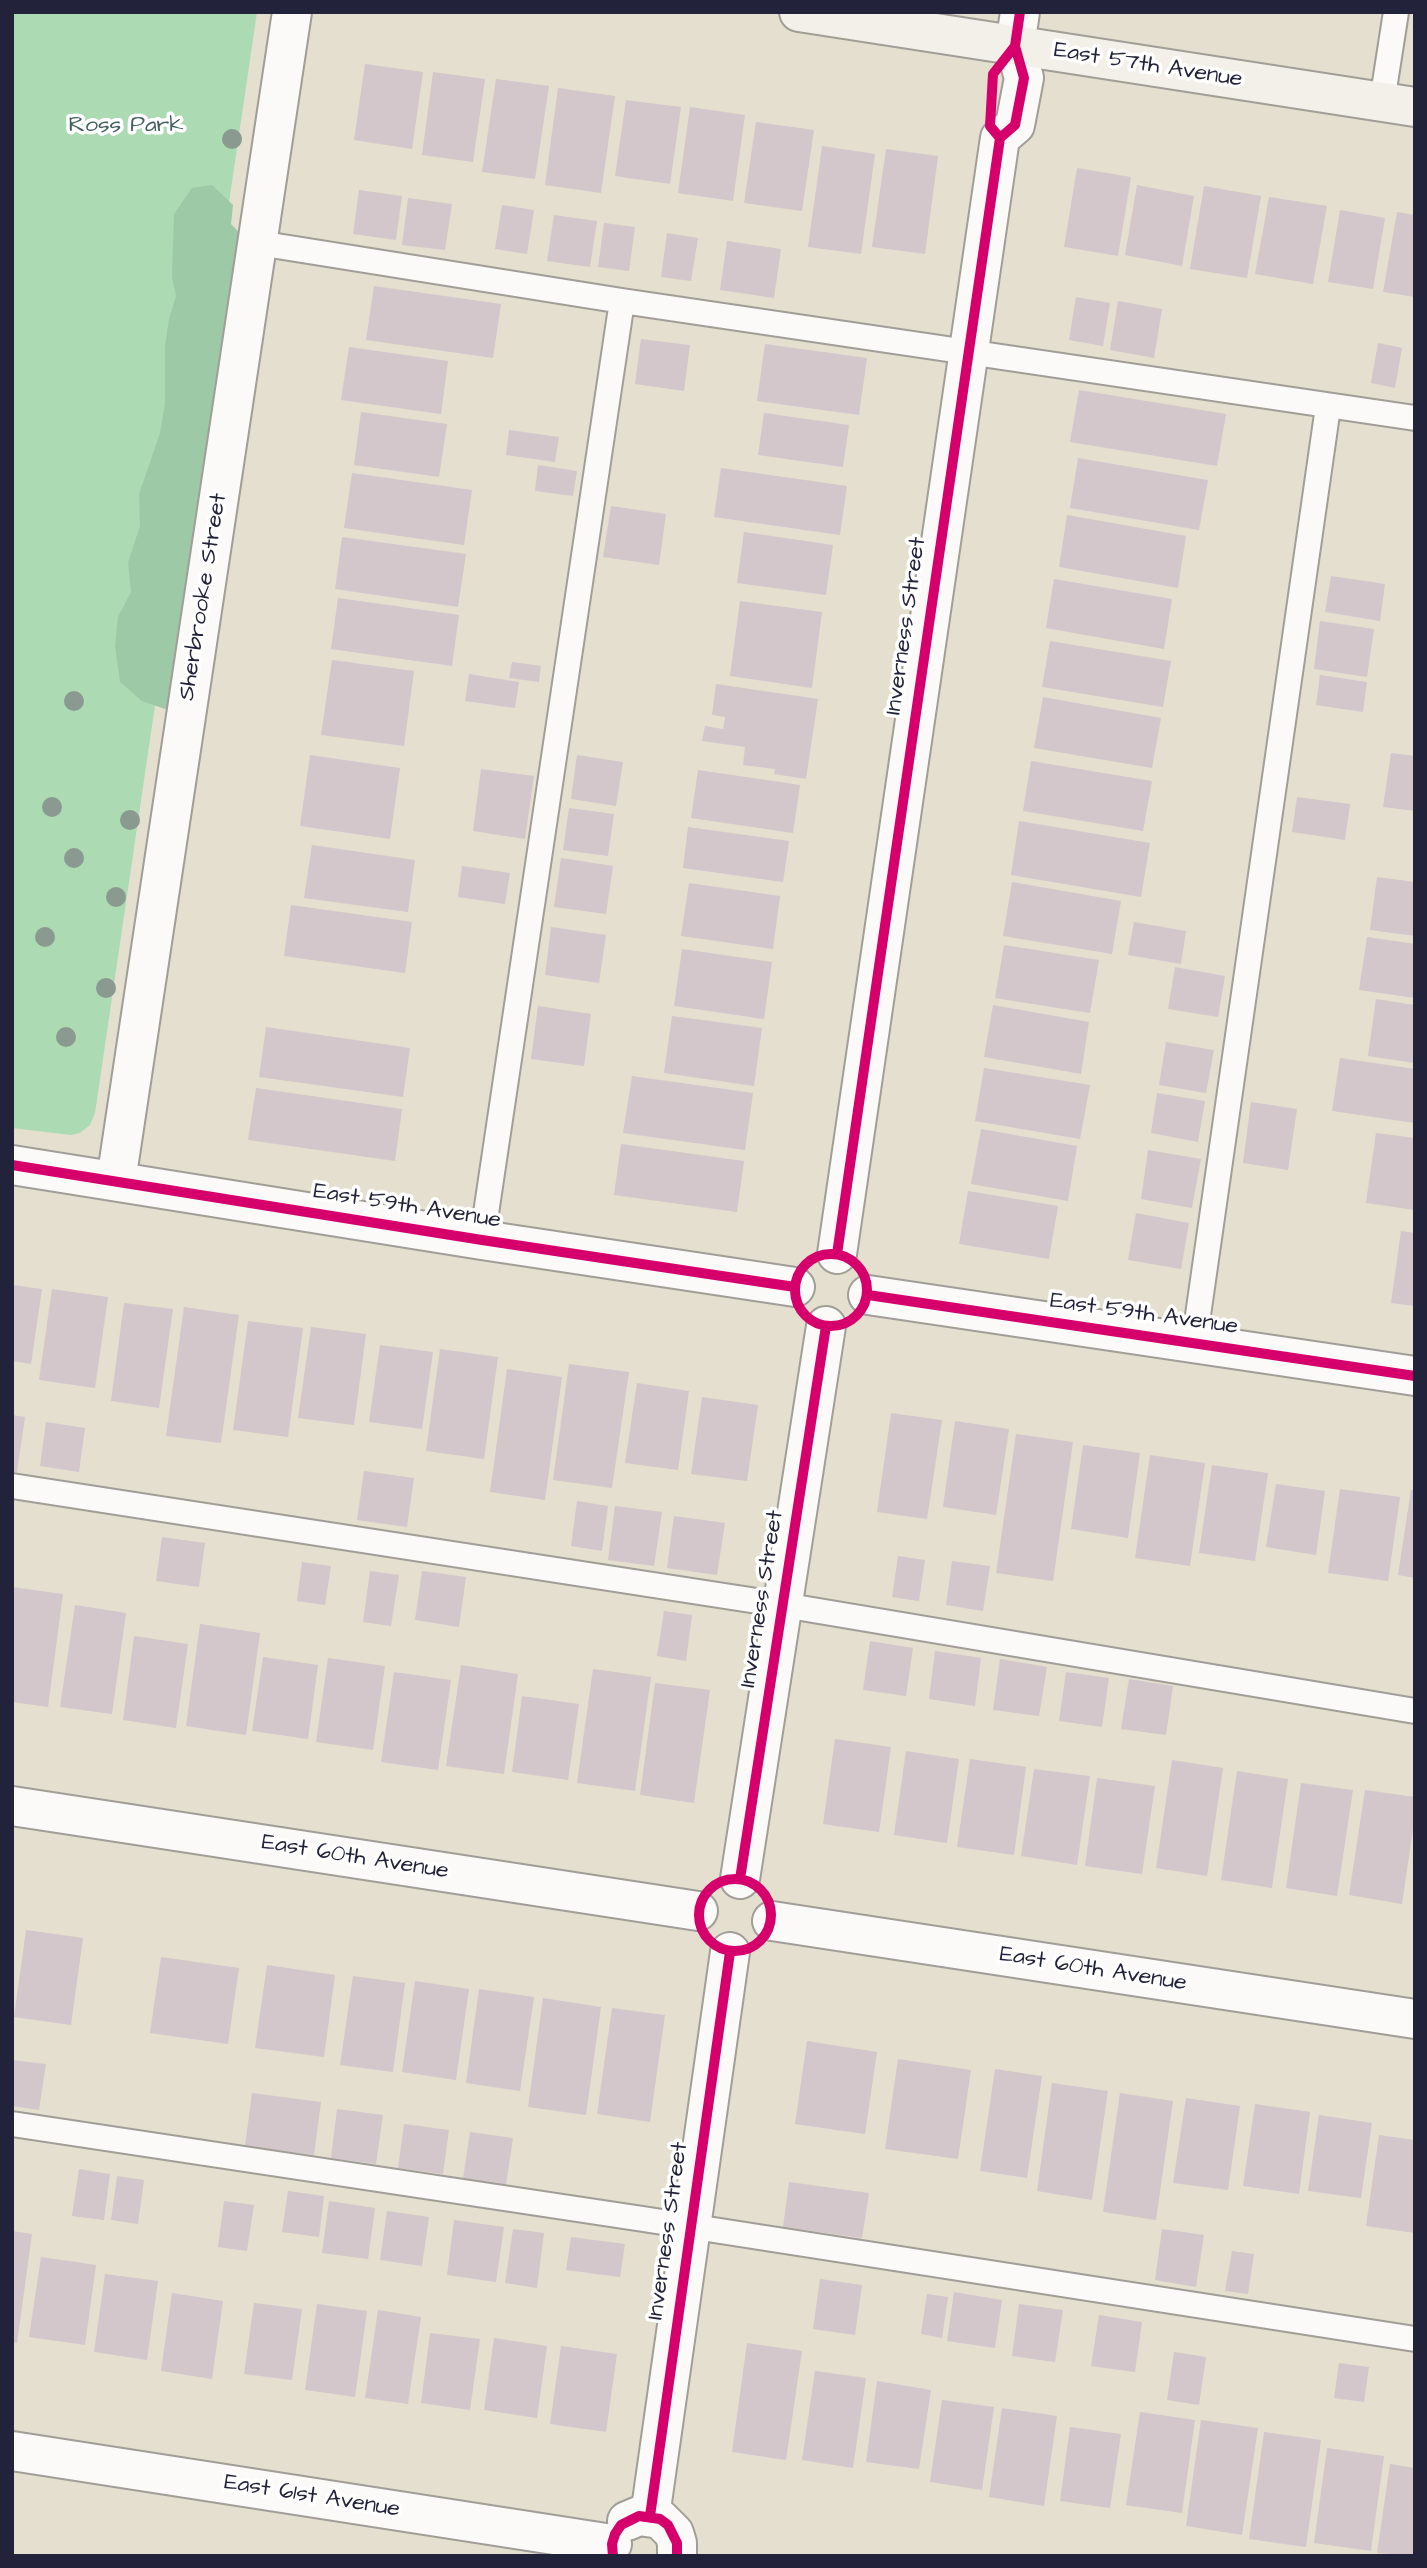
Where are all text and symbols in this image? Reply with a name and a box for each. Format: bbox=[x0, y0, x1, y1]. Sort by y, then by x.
street label: East 57th Avenue bbox=[1052, 37, 1244, 95]
park label: Ross Park bbox=[69, 112, 183, 140]
street label: Sherbrooke Street bbox=[174, 491, 234, 703]
street label: Inverness Street bbox=[881, 535, 933, 717]
street label: East 59th Avenue bbox=[311, 1179, 503, 1235]
street label: East 59th Avenue bbox=[1048, 1288, 1240, 1342]
street label: Inverness Street bbox=[735, 1508, 791, 1690]
street label: East 60th Avenue bbox=[260, 1830, 450, 1886]
street label: East 60th Avenue bbox=[998, 1942, 1188, 1998]
street label: Inverness Street bbox=[643, 2140, 695, 2322]
street label: East 61st Avenue bbox=[222, 2469, 402, 2525]

